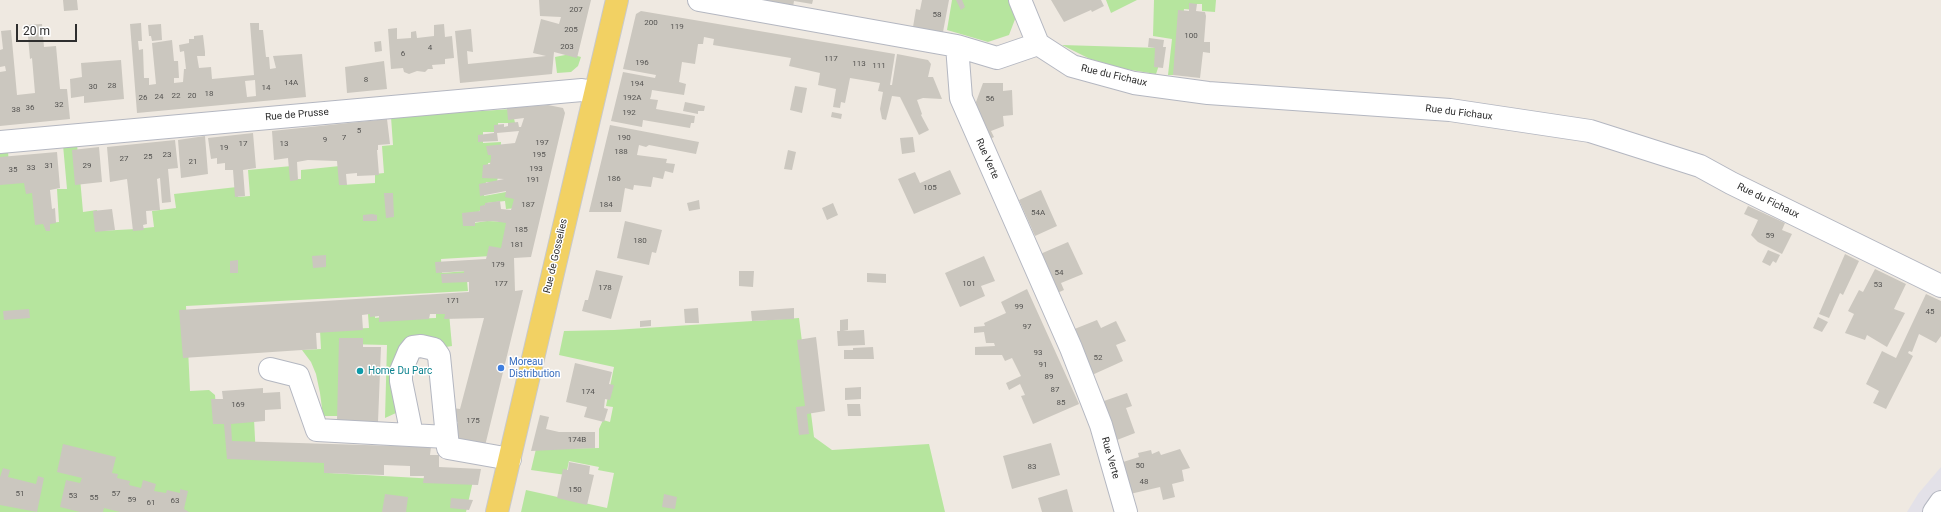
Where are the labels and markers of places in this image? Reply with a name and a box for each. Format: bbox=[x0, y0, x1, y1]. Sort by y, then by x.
place label: Moreau Distribution bbox=[509, 356, 560, 380]
marker: Moreau Distribution bbox=[496, 363, 506, 373]
place label: Home Du Parc bbox=[368, 365, 432, 377]
marker: Home Du Parc bbox=[355, 366, 365, 376]

